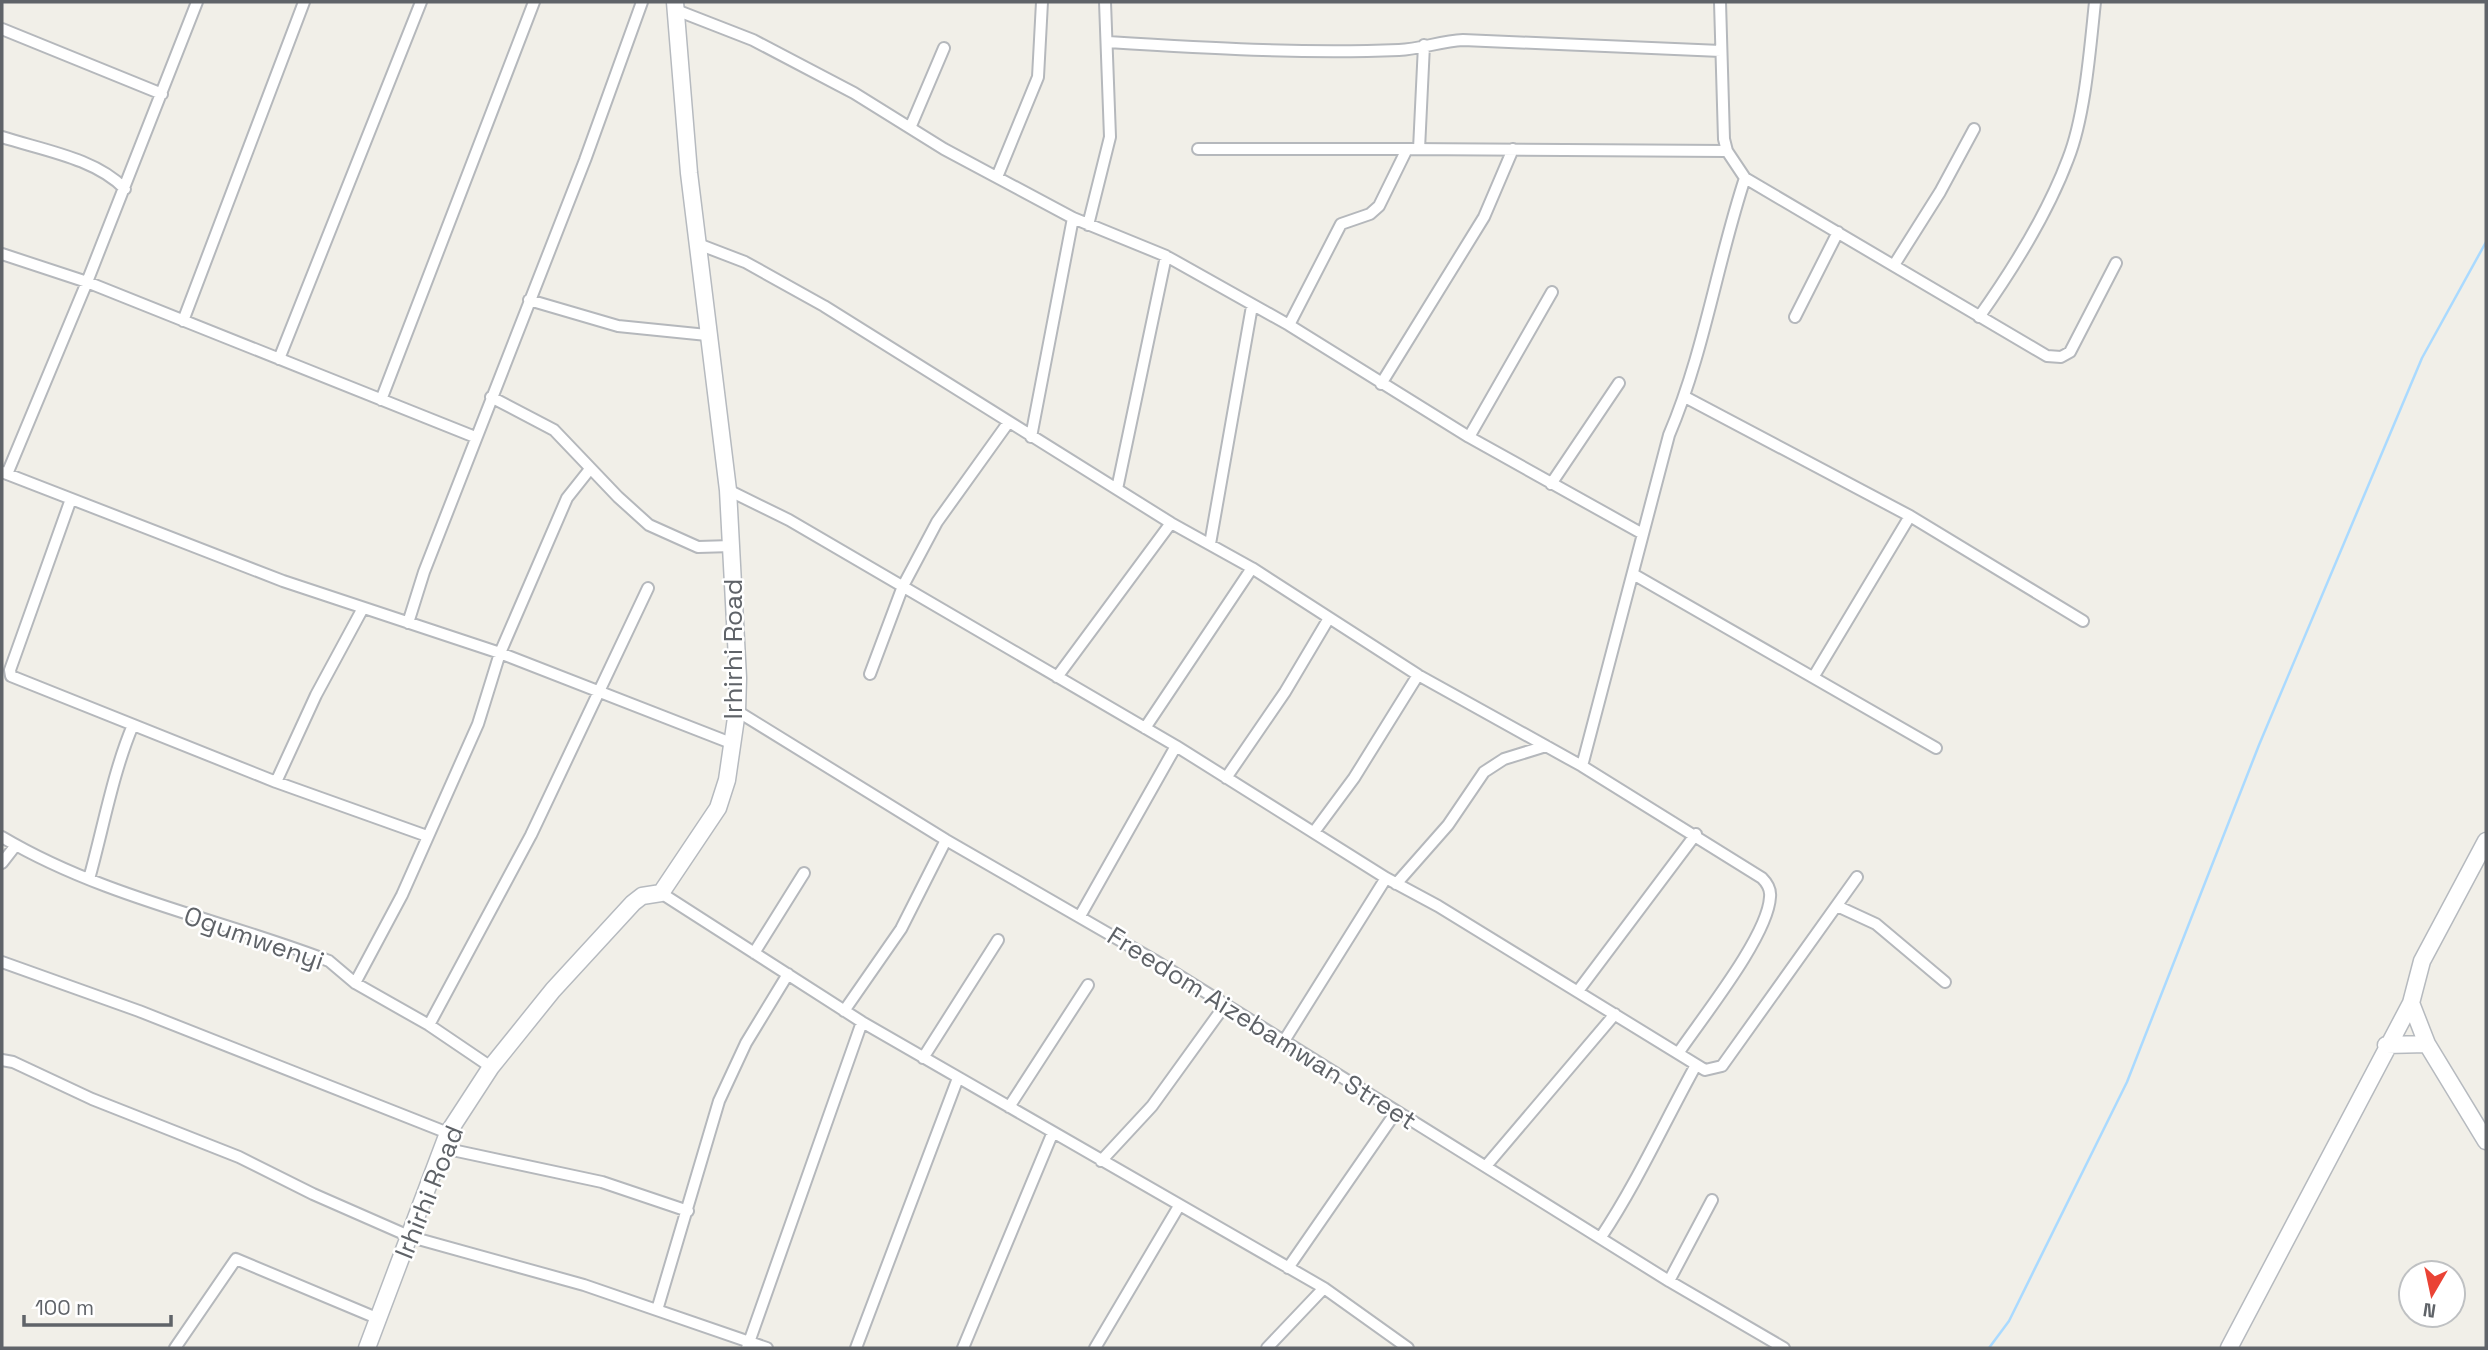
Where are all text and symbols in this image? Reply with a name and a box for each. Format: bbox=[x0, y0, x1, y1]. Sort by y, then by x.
street label: Irhirhi Road bbox=[716, 578, 750, 720]
street label: Ogumwenyi bbox=[179, 898, 329, 978]
street label: Freedom Aizebamwan Street bbox=[1101, 919, 1423, 1137]
street label: Irhirhi Road bbox=[387, 1120, 471, 1264]
north arrow bbox=[2397, 1259, 2467, 1329]
scale bar bbox=[24, 1284, 172, 1328]
text: 100 m bbox=[35, 1294, 94, 1321]
text: N bbox=[2421, 1297, 2438, 1324]

